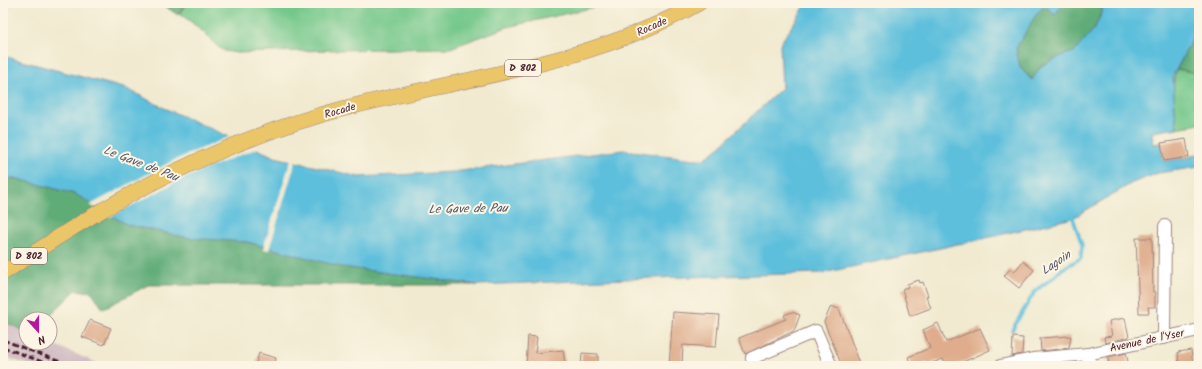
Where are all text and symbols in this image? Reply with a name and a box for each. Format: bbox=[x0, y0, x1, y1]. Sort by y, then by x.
street label: Rocade bbox=[634, 12, 670, 42]
road number: D 802 bbox=[505, 60, 541, 76]
street label: Rocade bbox=[322, 98, 358, 124]
water label: Le Gave de Pau bbox=[101, 141, 182, 187]
water label: Le Gave de Pau bbox=[428, 199, 509, 219]
water label: Lagoin bbox=[1037, 245, 1076, 280]
road number: D 802 bbox=[11, 248, 47, 264]
north arrow bbox=[18, 311, 58, 351]
street label: Avenue de l'Yser bbox=[1108, 324, 1187, 358]
text: N bbox=[35, 330, 48, 349]

